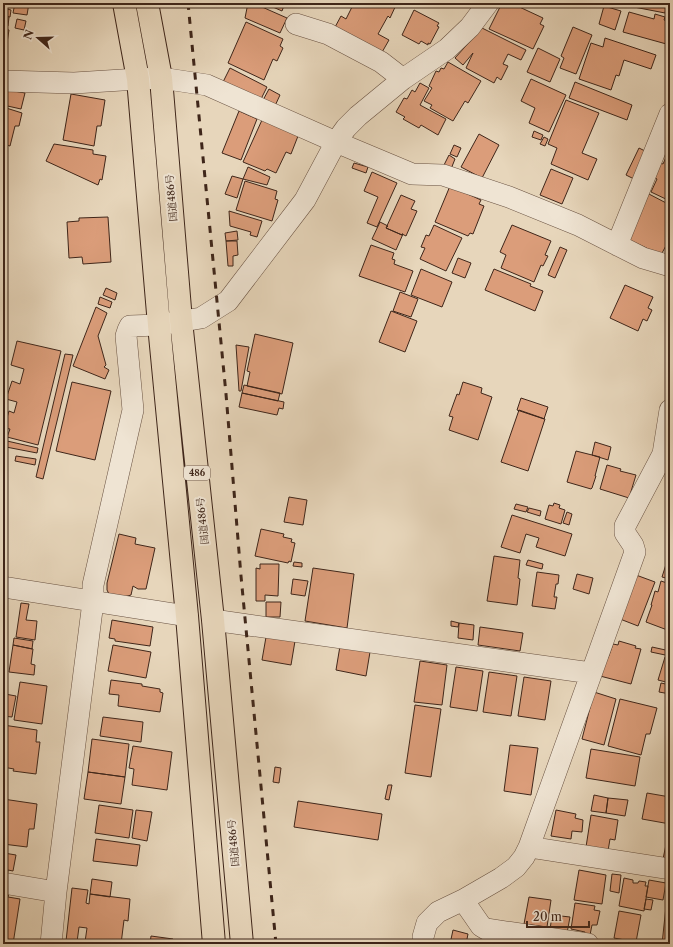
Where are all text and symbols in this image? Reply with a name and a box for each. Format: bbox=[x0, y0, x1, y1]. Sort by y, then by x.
north arrow bbox=[18, 18, 58, 58]
text: N bbox=[20, 27, 37, 41]
street label: 国道486号 bbox=[163, 174, 180, 222]
road number: 486 bbox=[184, 466, 210, 480]
street label: 国道486号 bbox=[194, 497, 211, 545]
street label: 国道486号 bbox=[225, 819, 242, 867]
scale bar bbox=[527, 903, 589, 929]
text: 20 m bbox=[533, 909, 562, 924]

